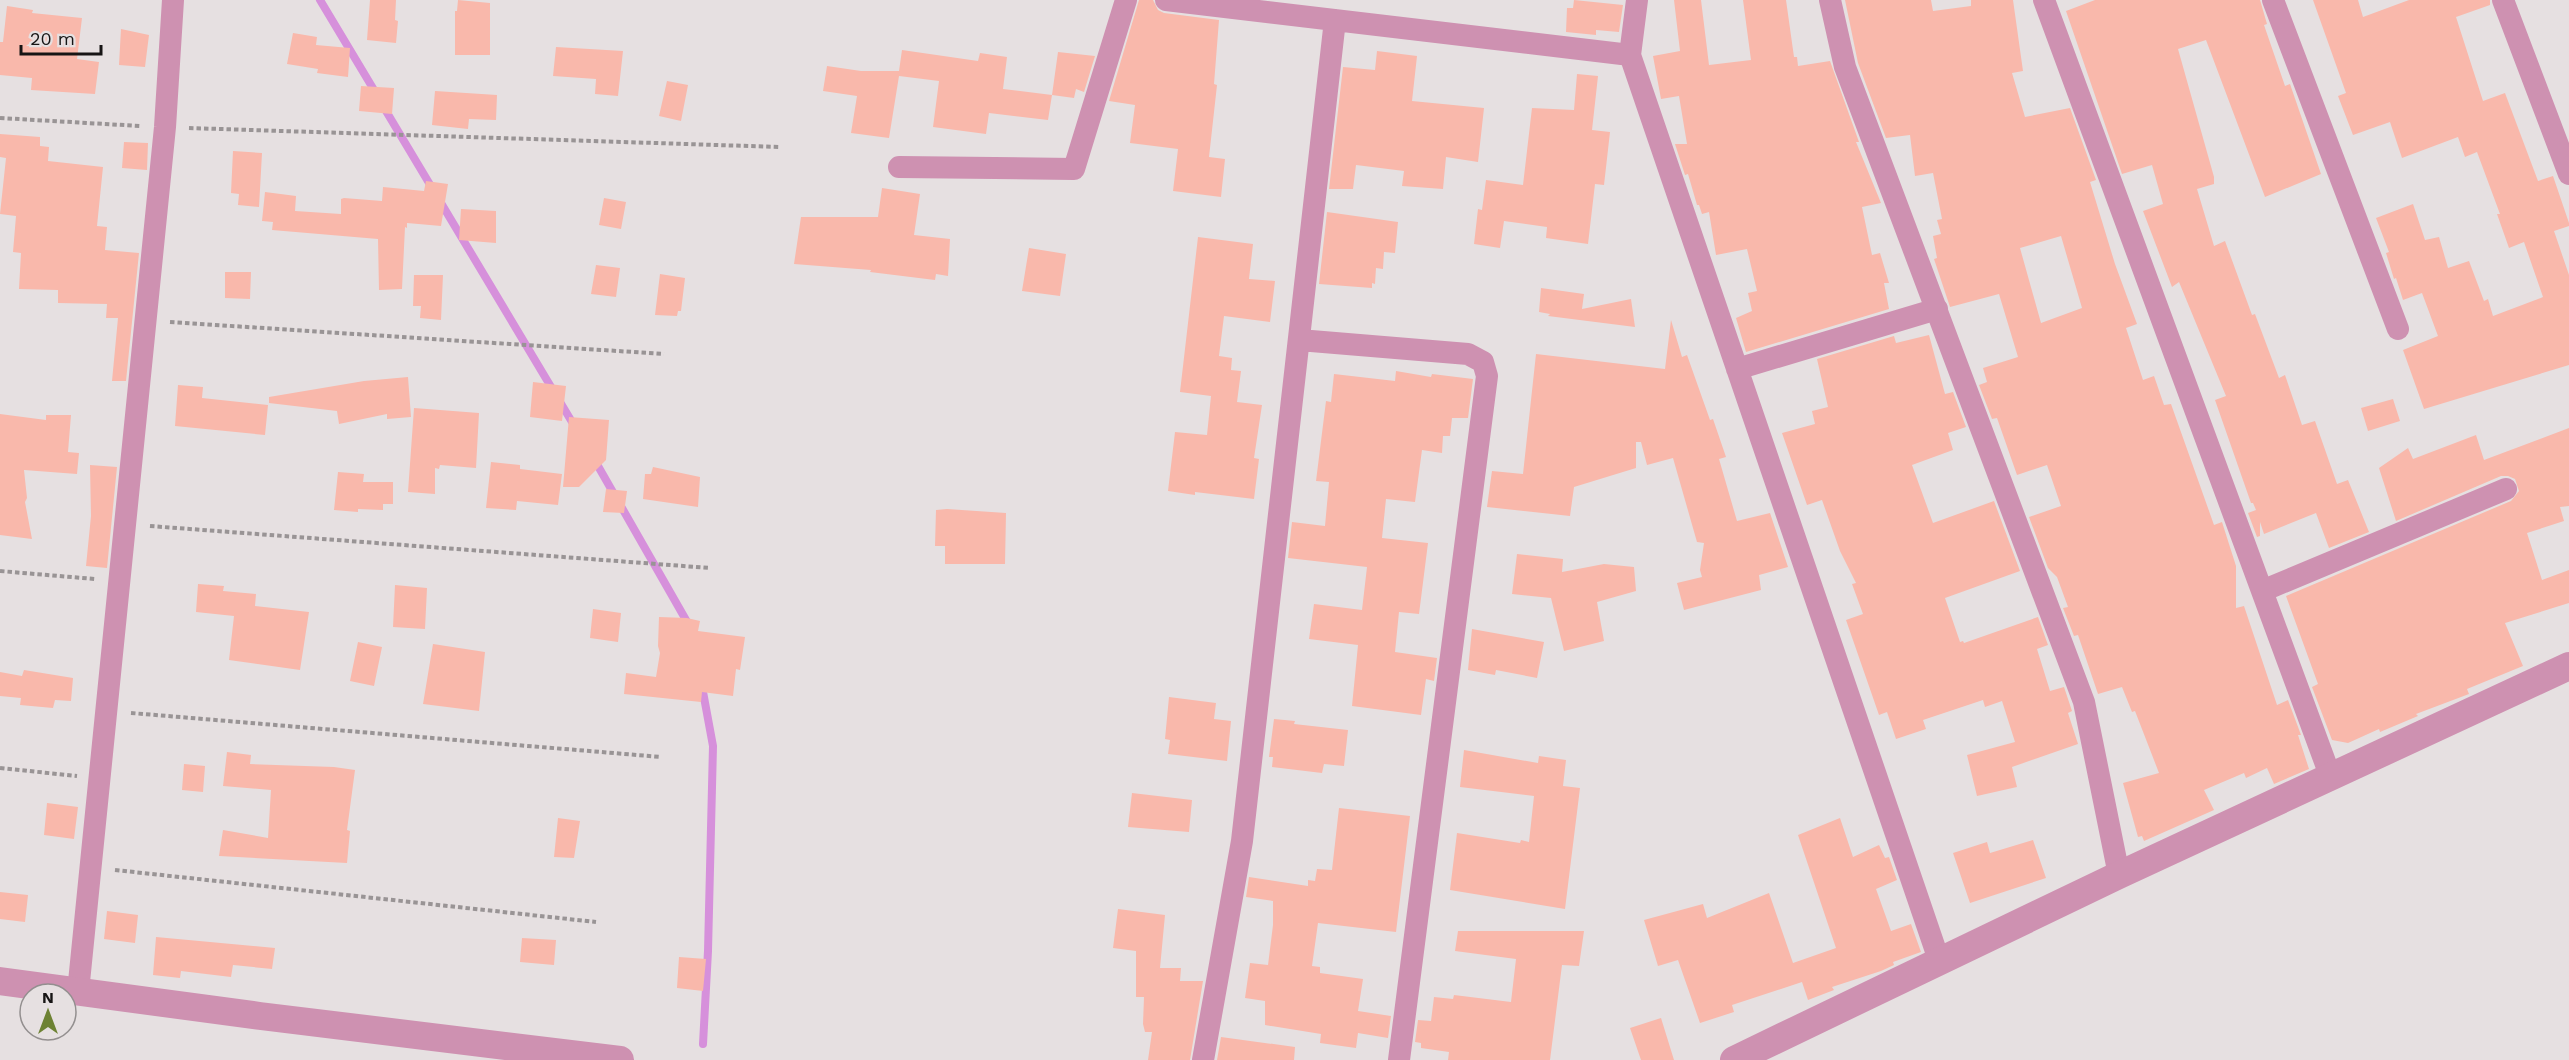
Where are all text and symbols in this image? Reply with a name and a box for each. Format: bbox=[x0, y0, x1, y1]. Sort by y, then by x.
scale bar bbox=[21, 18, 100, 56]
text: 20 m bbox=[30, 28, 75, 49]
north arrow bbox=[18, 982, 78, 1042]
text: N bbox=[42, 988, 54, 1007]

